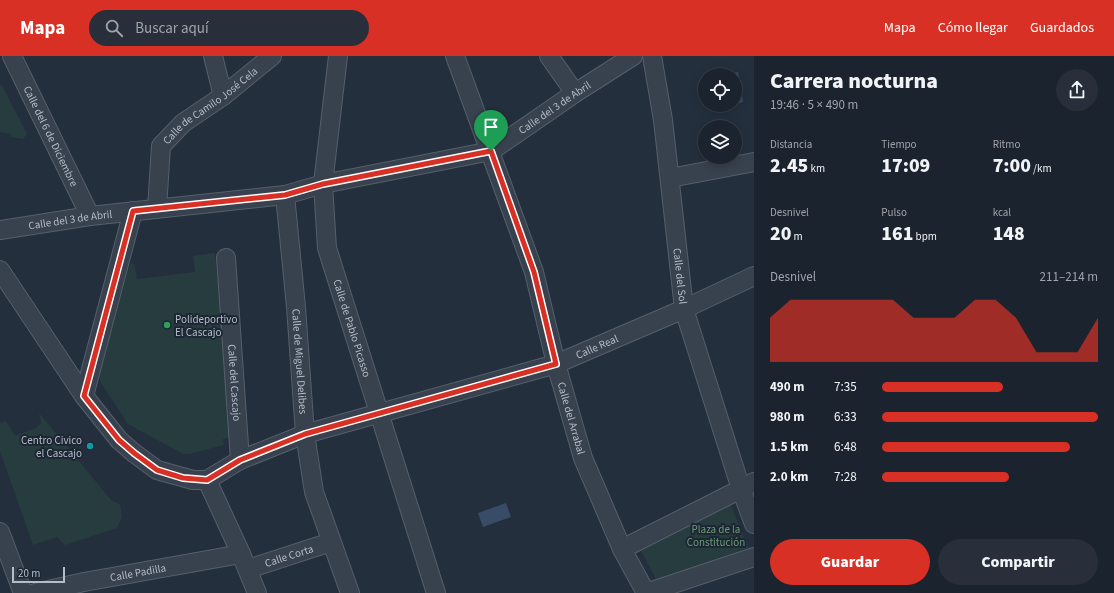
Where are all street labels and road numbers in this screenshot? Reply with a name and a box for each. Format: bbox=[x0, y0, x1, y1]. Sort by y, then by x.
street label: Calle de Camilo José Cela bbox=[160, 64, 261, 148]
street label: Calle del 3 de Abril bbox=[516, 78, 594, 138]
street label: Calle del 6 de Diciembre bbox=[20, 83, 82, 190]
street label: Calle del 3 de Abril bbox=[27, 207, 113, 233]
street label: Calle del Sol bbox=[669, 247, 690, 305]
street label: Calle de Pablo Picasso bbox=[329, 277, 374, 379]
street label: Calle de Miguel Delibes bbox=[288, 308, 311, 415]
street label: Calle Real bbox=[573, 331, 621, 363]
street label: Calle del Cascajo bbox=[224, 344, 244, 422]
street label: Calle del Arrabal bbox=[554, 380, 589, 457]
street label: Calle Corta bbox=[263, 541, 315, 571]
street label: Calle Padilla bbox=[109, 561, 167, 585]

